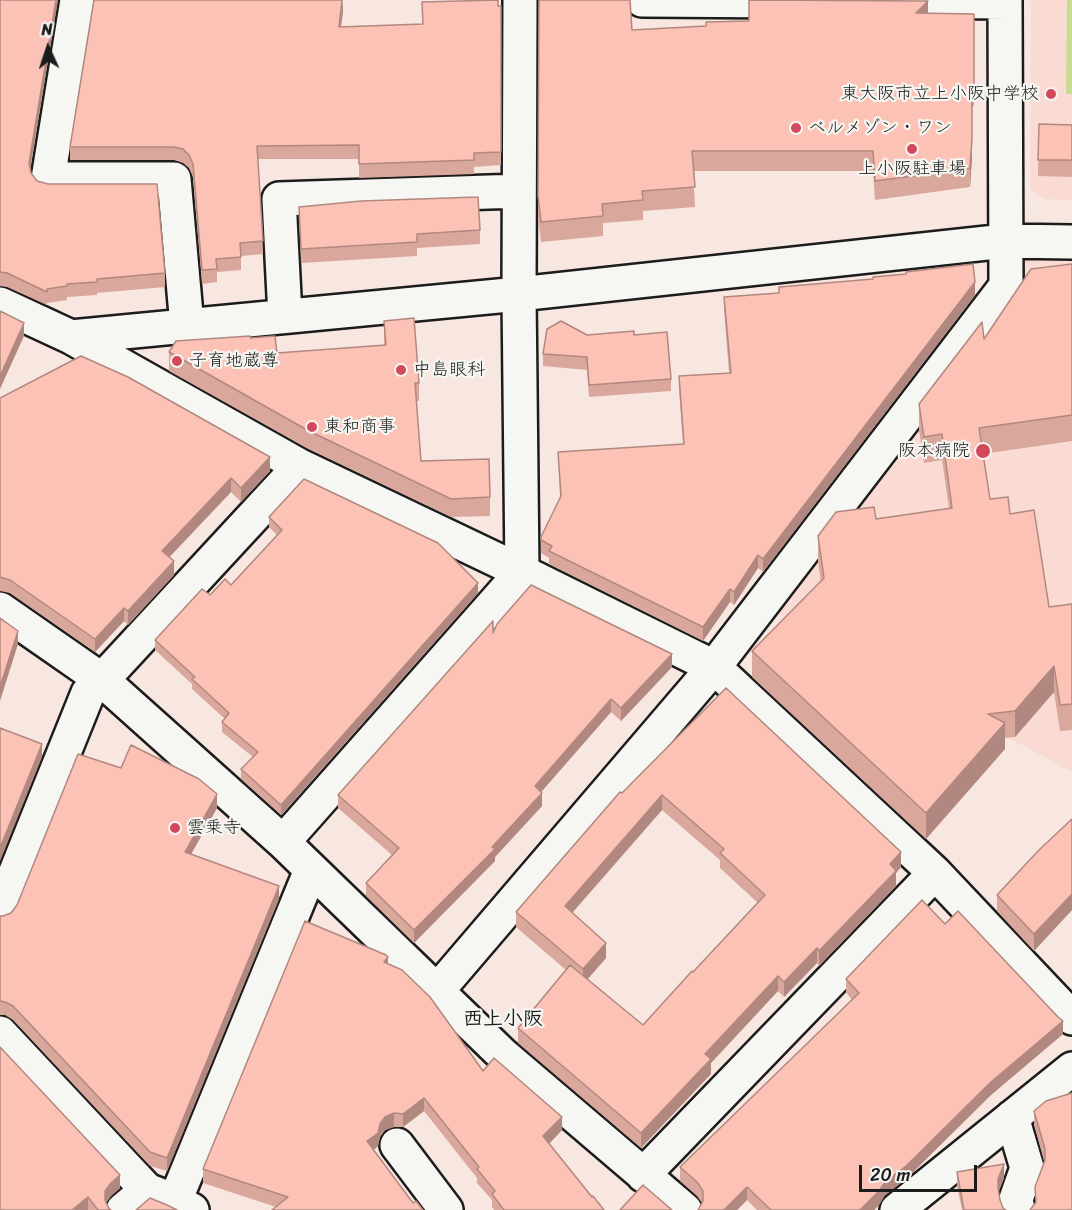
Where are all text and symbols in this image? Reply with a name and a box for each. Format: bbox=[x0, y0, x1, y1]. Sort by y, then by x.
text: N bbox=[41, 15, 53, 44]
north arrow bbox=[18, 18, 78, 78]
place label: 東大阪市立上小阪中学校 bbox=[841, 83, 1039, 105]
marker: 東大阪市立上小阪中学校 bbox=[1044, 87, 1058, 101]
place label: ベルメゾン・ワン bbox=[808, 117, 952, 139]
marker: ベルメゾン・ワン bbox=[789, 121, 803, 135]
marker: 上小阪駐車場 bbox=[905, 142, 919, 156]
place label: 上小阪駐車場 bbox=[858, 158, 966, 180]
place label: 子育地蔵尊 bbox=[189, 350, 279, 372]
marker: 子育地蔵尊 bbox=[170, 354, 184, 368]
place label: 中島眼科 bbox=[413, 359, 485, 381]
marker: 中島眼科 bbox=[394, 363, 408, 377]
place label: 東和商事 bbox=[324, 416, 396, 438]
marker: 東和商事 bbox=[305, 420, 319, 434]
place label: 阪本病院 bbox=[898, 440, 970, 462]
marker: 阪本病院 bbox=[974, 442, 992, 460]
place label: 雲乗寺 bbox=[187, 817, 241, 839]
marker: 雲乗寺 bbox=[168, 821, 182, 835]
district label: 西上小阪 bbox=[463, 1008, 543, 1032]
scale bar bbox=[862, 1153, 980, 1191]
text: 20 m bbox=[870, 1159, 910, 1191]

